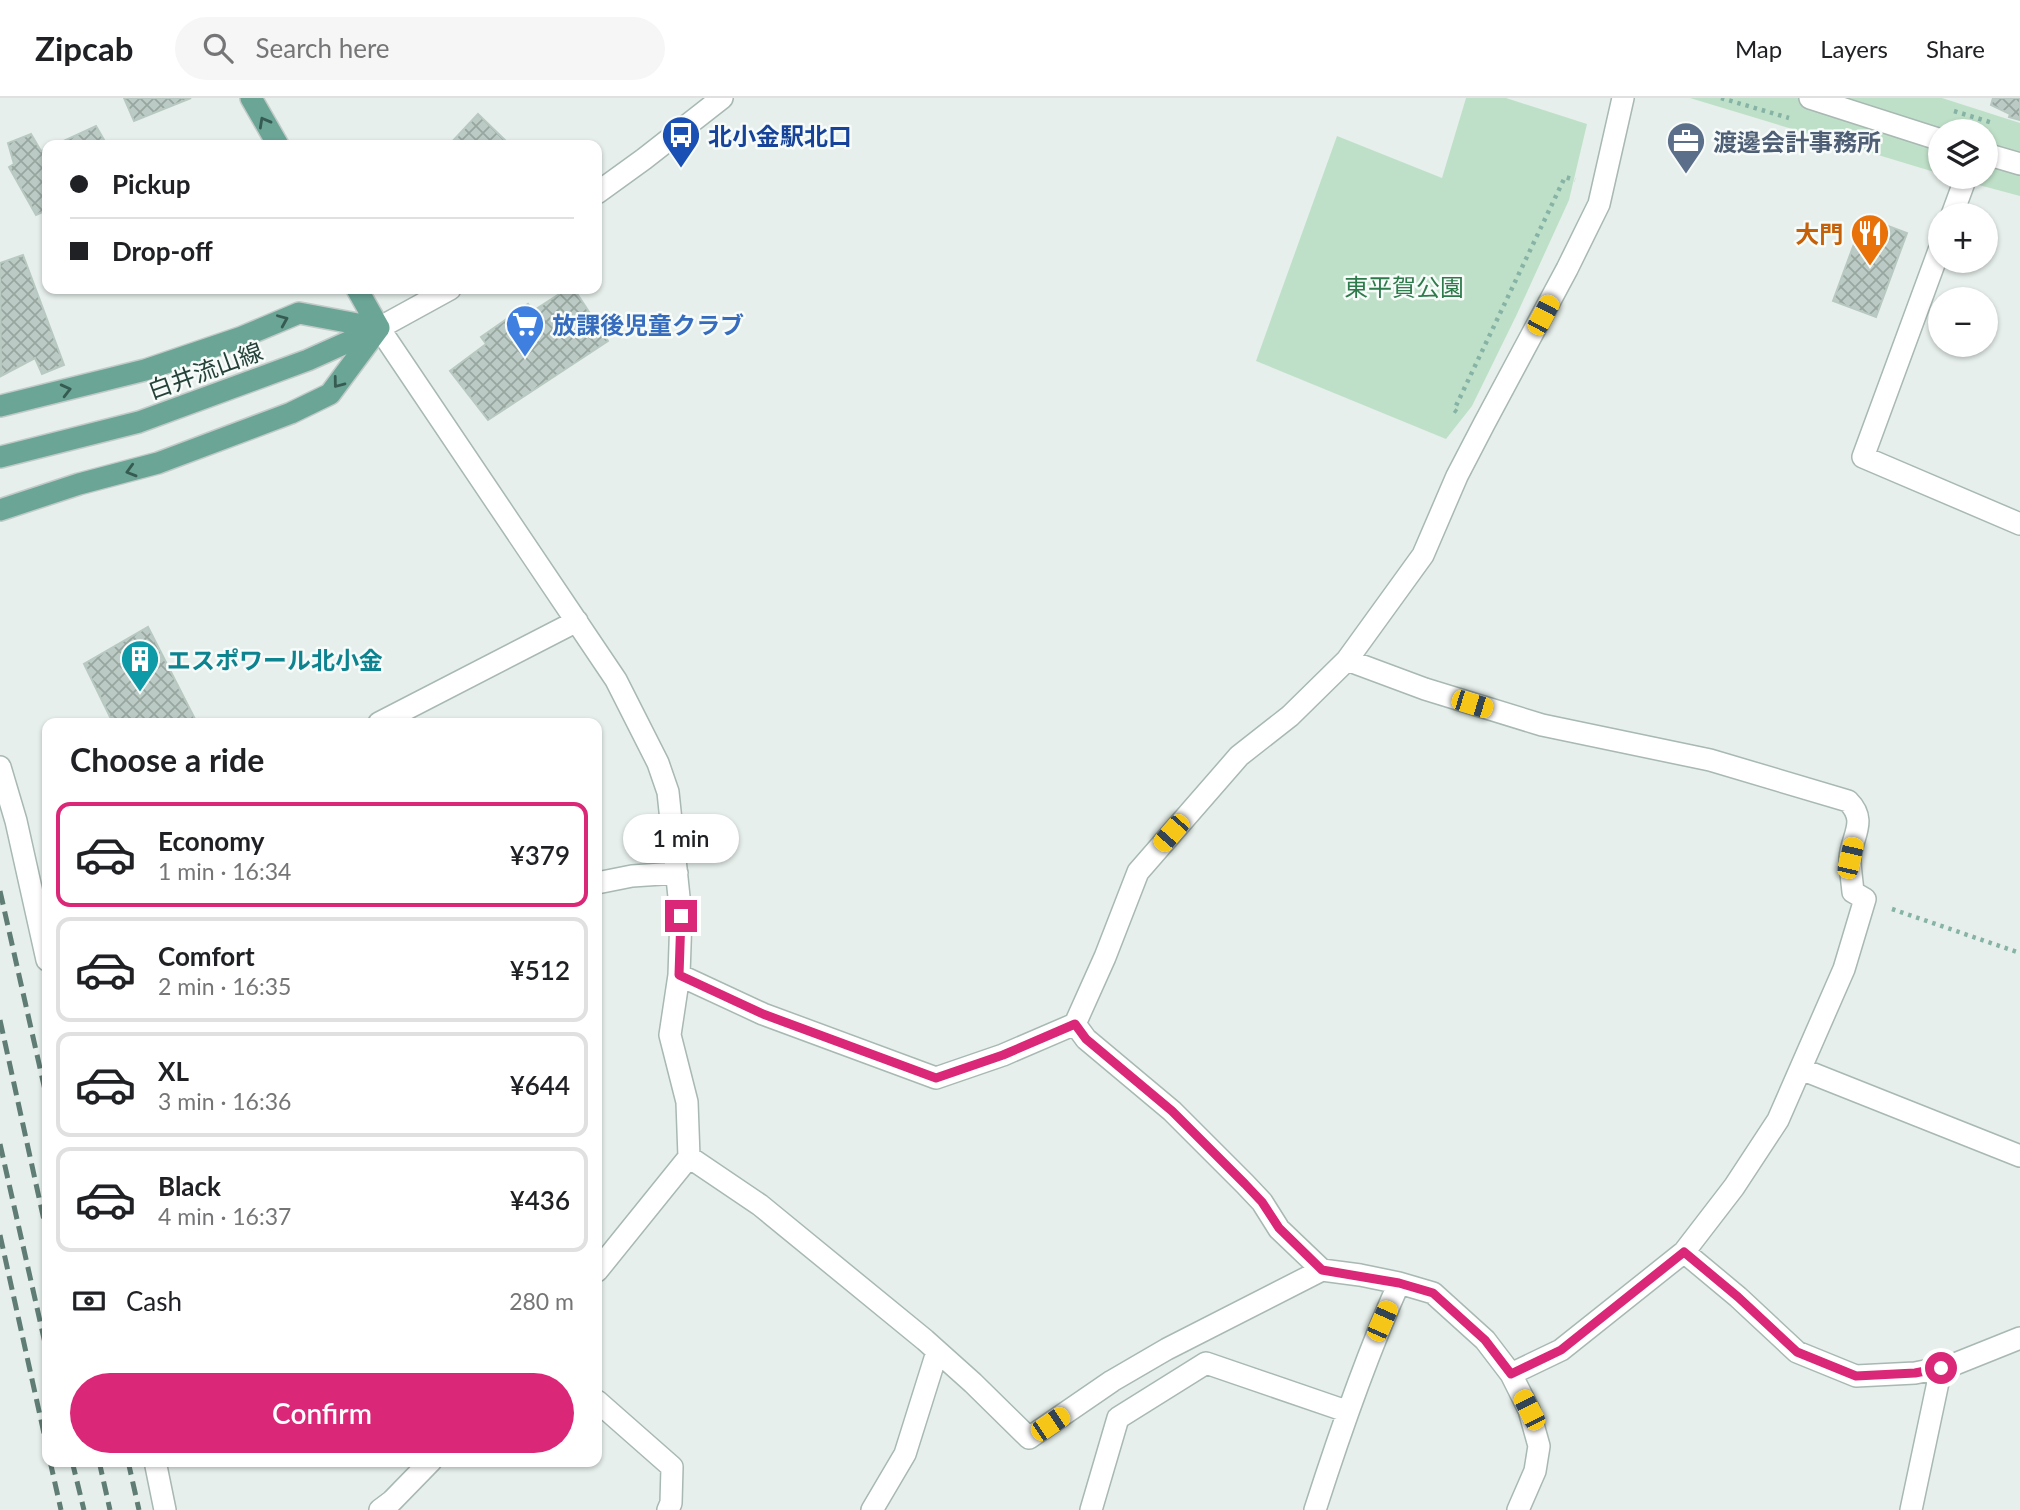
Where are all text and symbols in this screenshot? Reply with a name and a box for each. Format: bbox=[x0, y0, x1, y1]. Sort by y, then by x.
search box bbox=[175, 17, 665, 80]
text: Zipcab bbox=[35, 28, 133, 68]
icon: search bbox=[199, 29, 237, 67]
text: Search here bbox=[255, 32, 390, 64]
text: Map bbox=[1735, 34, 1782, 63]
text: Layers bbox=[1820, 34, 1888, 63]
text: Share bbox=[1926, 34, 1985, 63]
bus stop icon: 北小金駅北口 bbox=[660, 114, 702, 169]
one-way arrow bbox=[259, 116, 273, 129]
map controls bbox=[1928, 119, 1998, 357]
button: layers bbox=[1928, 119, 1998, 189]
office icon: 渡邊会計事務所 bbox=[1665, 120, 1707, 175]
place label: 北小金駅北口 bbox=[708, 121, 852, 150]
place label: 渡邊会計事務所 bbox=[1713, 127, 1881, 156]
text: Pickup bbox=[112, 168, 191, 200]
button: + bbox=[1928, 203, 1998, 273]
restaurant icon: 大門 bbox=[1849, 212, 1891, 267]
place label: 大門 bbox=[1795, 219, 1843, 248]
text: Drop-off bbox=[112, 235, 213, 267]
park label: 東平賀公園 bbox=[1344, 272, 1464, 301]
button: − bbox=[1928, 287, 1998, 357]
car bbox=[1524, 292, 1563, 338]
supermarket icon: 放課後児童クラブ bbox=[504, 303, 546, 358]
place label: 放課後児童クラブ bbox=[552, 310, 744, 339]
one-way arrow bbox=[276, 315, 288, 329]
street label: 白井流山線 bbox=[144, 336, 266, 404]
one-way arrow bbox=[334, 375, 347, 388]
one-way arrow bbox=[60, 384, 72, 398]
one-way arrow bbox=[125, 462, 137, 477]
building icon: エスポワール北小金 bbox=[119, 638, 161, 693]
place label: エスポワール北小金 bbox=[167, 645, 383, 674]
car bbox=[1449, 688, 1496, 720]
text: Choose a ride bbox=[70, 740, 264, 779]
car bbox=[1150, 810, 1193, 856]
callout: 1 min bbox=[623, 814, 739, 864]
icon: car bbox=[74, 823, 137, 886]
text: 1 min bbox=[653, 824, 709, 852]
text: Economy bbox=[158, 825, 264, 857]
car bbox=[1836, 835, 1865, 881]
text: ¥379 bbox=[510, 839, 570, 871]
text: 1 min · 16:34 bbox=[158, 857, 291, 885]
route end bbox=[665, 900, 697, 932]
icon: car bbox=[74, 938, 137, 1001]
text: Comfort bbox=[158, 940, 255, 972]
text: ¥512 bbox=[510, 954, 570, 986]
text: 2 min · 16:35 bbox=[158, 972, 291, 1000]
icon: car bbox=[74, 1053, 137, 1116]
text: XL bbox=[158, 1055, 189, 1087]
text: ¥644 bbox=[510, 1069, 570, 1101]
text: 3 min · 16:36 bbox=[158, 1087, 291, 1115]
icon: car bbox=[74, 1168, 137, 1231]
text: Black bbox=[158, 1170, 221, 1202]
text: ¥436 bbox=[510, 1184, 570, 1216]
text: 4 min · 16:37 bbox=[158, 1202, 291, 1230]
icon: cash bbox=[70, 1282, 108, 1320]
text: Cash bbox=[126, 1285, 182, 1317]
text: 280 m bbox=[509, 1287, 574, 1315]
car bbox=[1364, 1298, 1401, 1344]
route start bbox=[1925, 1352, 1957, 1384]
button: Confirm bbox=[70, 1373, 574, 1453]
car bbox=[1511, 1387, 1548, 1433]
car bbox=[1027, 1404, 1074, 1444]

